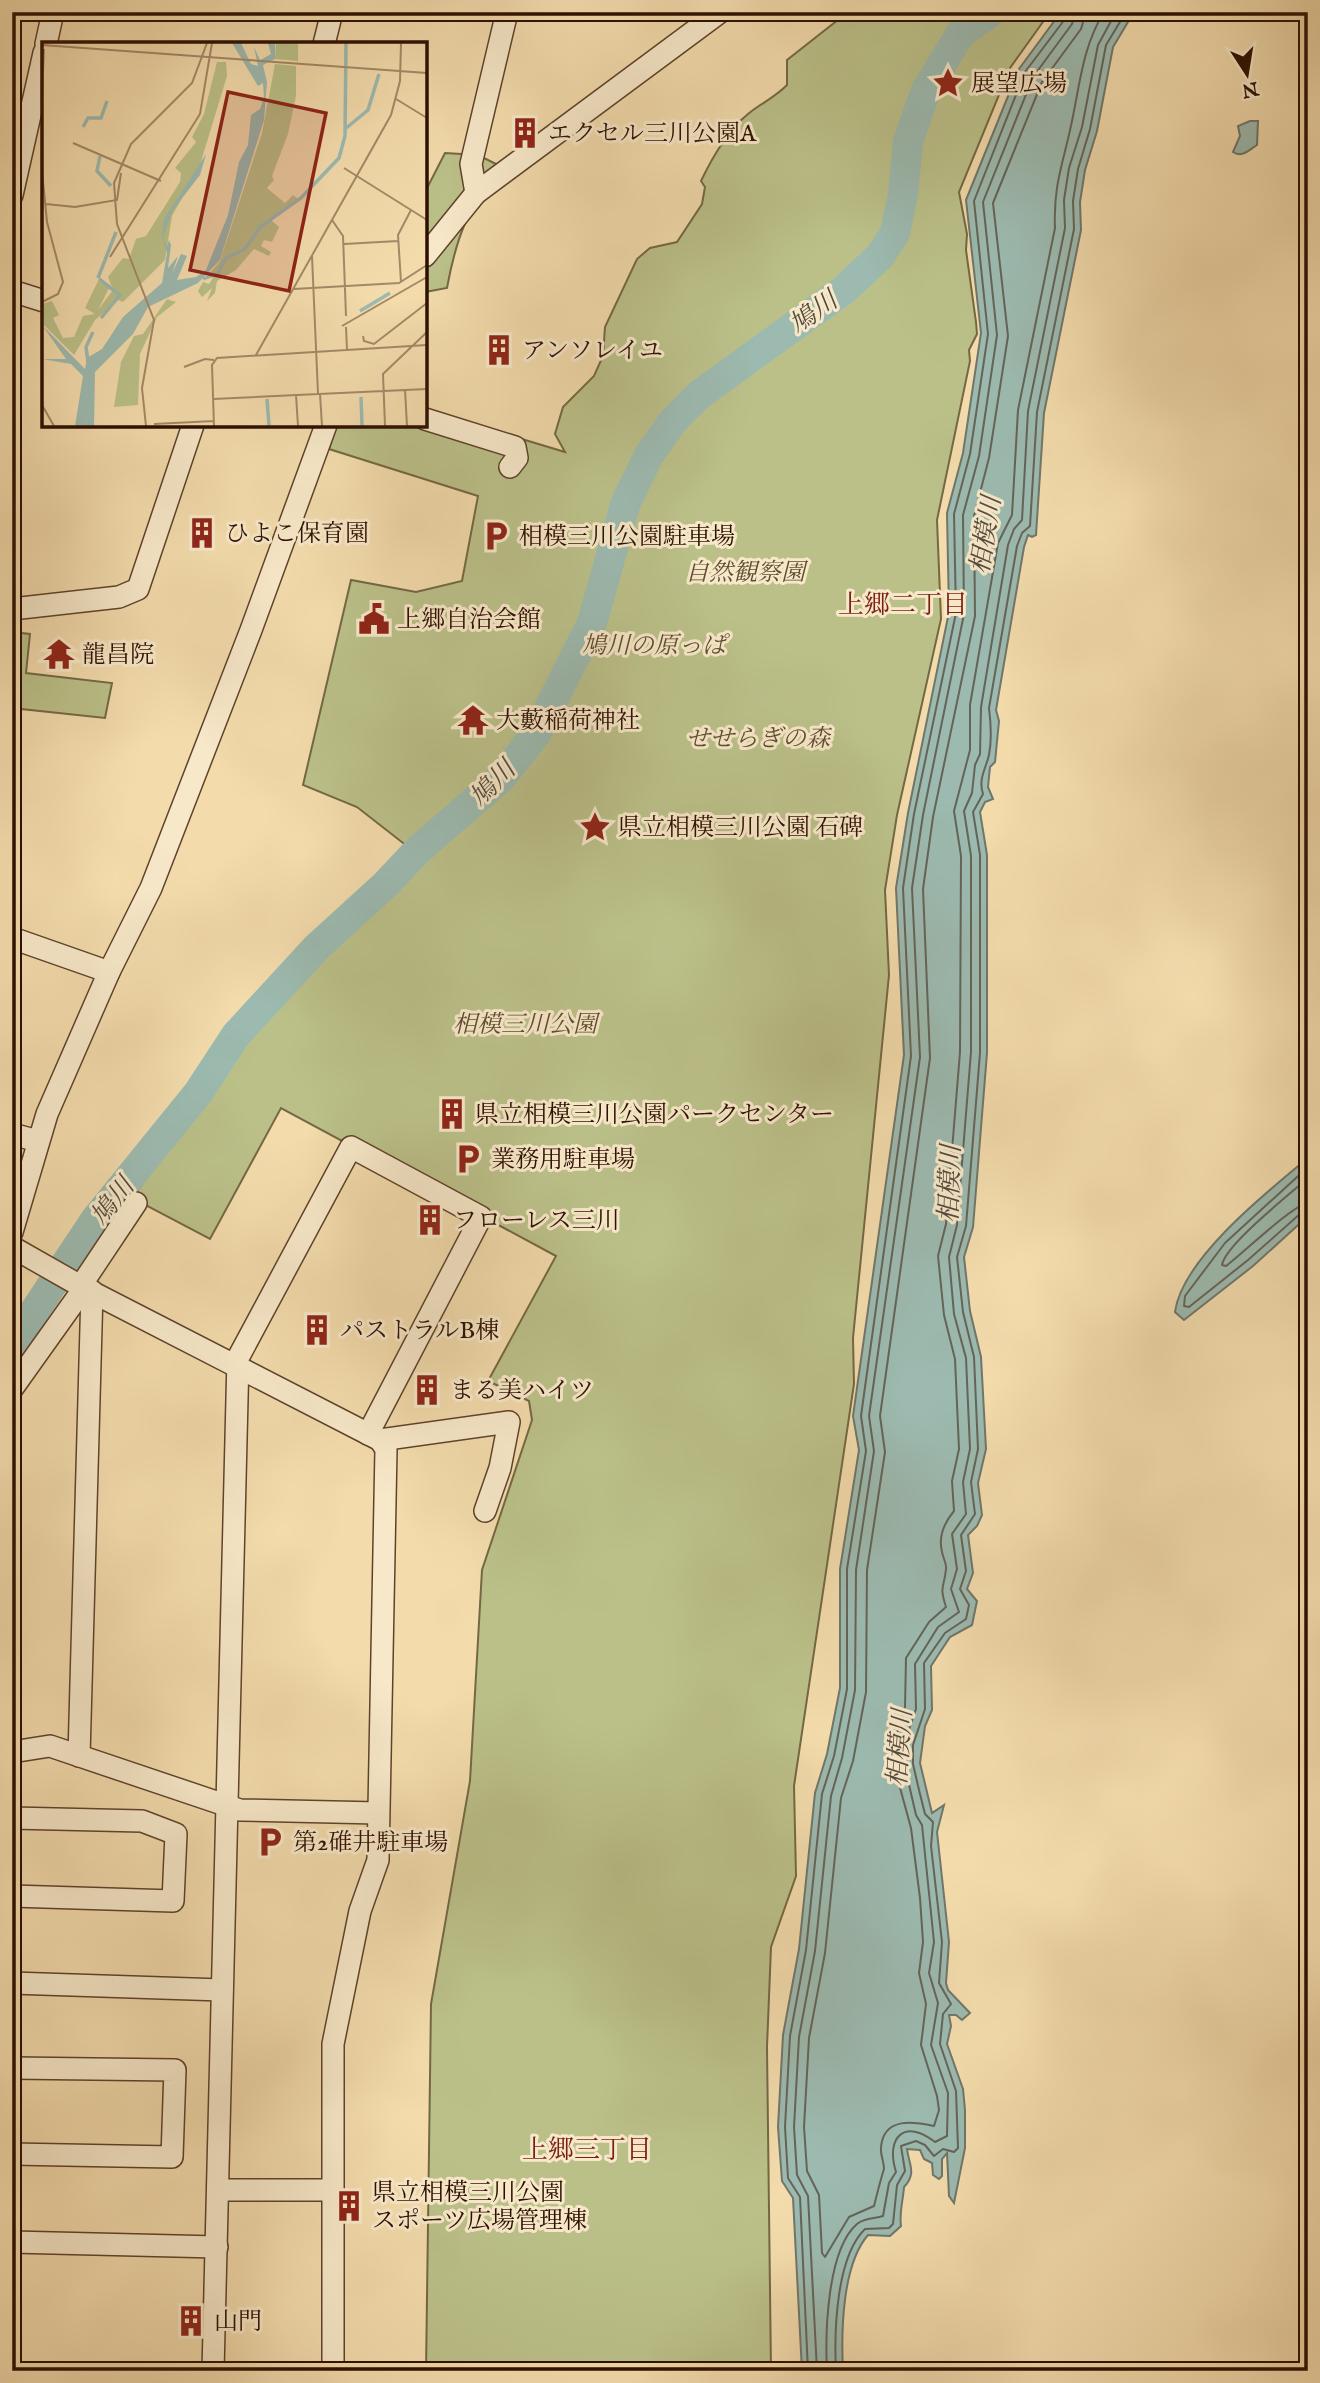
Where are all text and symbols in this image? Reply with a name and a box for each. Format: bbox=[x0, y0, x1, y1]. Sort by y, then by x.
north arrow bbox=[1212, 38, 1282, 108]
inset map bbox=[42, 42, 427, 427]
place icon: 展望広場 bbox=[931, 66, 965, 100]
place label: 展望広場 bbox=[971, 69, 1067, 100]
text: N bbox=[1239, 75, 1262, 102]
building icon: エクセル三川公園A bbox=[508, 116, 542, 150]
place label: エクセル三川公園A bbox=[548, 119, 757, 150]
water label: 鳩川 bbox=[783, 283, 847, 342]
building icon: アンソレイユ bbox=[482, 333, 516, 367]
place label: アンソレイユ bbox=[522, 336, 663, 367]
water label: 相模川 bbox=[964, 491, 1009, 576]
building icon: ひよこ保育園 bbox=[185, 516, 219, 550]
place label: ひよこ保育園 bbox=[225, 519, 369, 550]
parking icon: 相模三川公園駐車場 bbox=[479, 519, 513, 553]
place label: 相模三川公園駐車場 bbox=[519, 522, 735, 553]
park label: 自然観察園 bbox=[685, 558, 809, 589]
district label: 上郷二丁目 bbox=[838, 589, 968, 622]
public building icon: 上郷自治会館 bbox=[357, 602, 391, 636]
place label: 上郷自治会館 bbox=[397, 605, 541, 636]
park label: 鳩川の原っぱ bbox=[582, 631, 730, 662]
temple icon: 龍昌院 bbox=[42, 637, 76, 671]
place label: 龍昌院 bbox=[82, 640, 154, 671]
temple icon: 大藪稲荷神社 bbox=[456, 703, 490, 737]
place label: 大藪稲荷神社 bbox=[496, 706, 640, 737]
park label: せせらぎの森 bbox=[686, 724, 833, 755]
water label: 鳩川 bbox=[463, 752, 525, 814]
place icon: 県立相模三川公園 石碑 bbox=[578, 810, 612, 844]
place label: 県立相模三川公園 石碑 bbox=[618, 813, 863, 844]
park label: 相模三川公園 bbox=[453, 1010, 601, 1041]
building icon: 県立相模三川公園パークセンター bbox=[435, 1097, 469, 1131]
place label: 県立相模三川公園パークセンター bbox=[475, 1100, 834, 1131]
parking icon: 業務用駐車場 bbox=[451, 1142, 485, 1176]
water label: 相模川 bbox=[933, 1142, 968, 1224]
place label: 業務用駐車場 bbox=[491, 1145, 635, 1176]
water label: 鳩川 bbox=[84, 1169, 144, 1233]
building icon: フローレス三川 bbox=[413, 1203, 447, 1237]
place label: フローレス三川 bbox=[453, 1206, 620, 1237]
building icon: パストラルB棟 bbox=[300, 1313, 334, 1347]
place label: パストラルB棟 bbox=[340, 1316, 499, 1347]
building icon: まる美ハイツ bbox=[410, 1373, 444, 1407]
place label: まる美ハイツ bbox=[450, 1376, 594, 1407]
water label: 相模川 bbox=[881, 1705, 920, 1788]
parking icon: 第2碓井駐車場 bbox=[253, 1825, 287, 1859]
place label: 第2碓井駐車場 bbox=[293, 1828, 448, 1859]
district label: 上郷三丁目 bbox=[522, 2134, 652, 2167]
place label: 県立相模三川公園 スポーツ広場管理棟 bbox=[372, 2178, 587, 2237]
building icon: 県立相模三川公園 スポーツ広場管理棟 bbox=[332, 2189, 366, 2223]
building icon: 山門 bbox=[174, 2304, 208, 2338]
place label: 山門 bbox=[214, 2307, 262, 2338]

